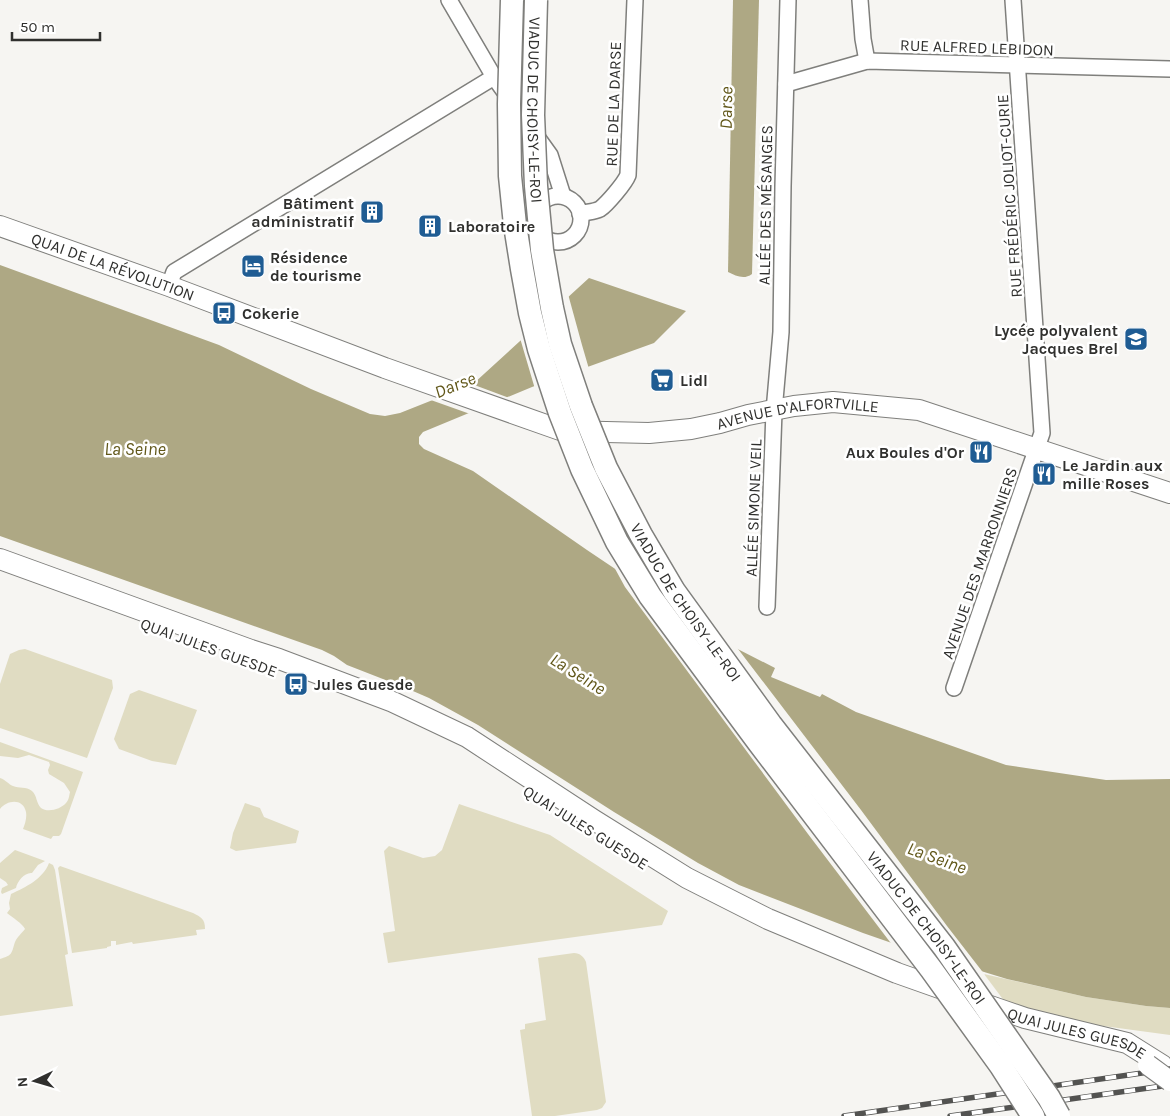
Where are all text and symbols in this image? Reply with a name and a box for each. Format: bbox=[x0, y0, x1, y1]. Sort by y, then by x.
scale bar bbox=[12, 10, 100, 42]
street label: VIADUC DE CHOISY-LE-ROI bbox=[523, 17, 547, 204]
text: 50 m bbox=[20, 18, 55, 36]
street label: RUE ALFRED LEBIDON bbox=[900, 35, 1054, 60]
street label: RUE DE LA DARSE bbox=[602, 41, 625, 167]
water label: Darse bbox=[715, 86, 737, 130]
street label: RUE FRÉDÉRIC JOLIOT-CURIE bbox=[993, 94, 1026, 298]
street label: ALLÉE DES MÉSANGES bbox=[755, 125, 776, 285]
place label: Bâtiment administratif bbox=[251, 194, 354, 231]
building icon: Bâtiment administratif bbox=[359, 199, 385, 225]
building icon: Laboratoire bbox=[417, 213, 443, 239]
place label: Laboratoire bbox=[448, 217, 535, 236]
street label: QUAI DE LA RÉVOLUTION bbox=[29, 229, 197, 305]
place label: Résidence de tourisme bbox=[270, 248, 361, 285]
hotel icon: Résidence de tourisme bbox=[240, 253, 266, 279]
bus stop icon: Cokerie bbox=[211, 300, 237, 326]
place label: Cokerie bbox=[242, 304, 299, 323]
place label: Lycée polyvalent Jacques Brel bbox=[994, 321, 1118, 358]
school or university icon: Lycée polyvalent Jacques Brel bbox=[1123, 326, 1149, 352]
water label: Darse bbox=[431, 367, 479, 403]
supermarket icon: Lidl bbox=[649, 367, 675, 393]
place label: Lidl bbox=[680, 371, 708, 390]
street label: AVENUE D'ALFORTVILLE bbox=[714, 393, 880, 433]
water label: La Seine bbox=[104, 438, 166, 460]
street label: ALLÉE SIMONE VEIL bbox=[742, 438, 765, 577]
restaurant icon: Aux Boules d'Or bbox=[968, 439, 994, 465]
place label: Aux Boules d'Or bbox=[846, 443, 965, 462]
place label: Le Jardin aux mille Roses bbox=[1062, 456, 1163, 493]
restaurant icon: Le Jardin aux mille Roses bbox=[1031, 461, 1057, 487]
street label: AVENUE DES MARRONNIERS bbox=[938, 465, 1021, 661]
street label: VIADUC DE CHOISY-LE-ROI bbox=[626, 520, 745, 685]
street label: QUAI JULES GUESDE bbox=[138, 614, 280, 681]
water label: La Seine bbox=[546, 648, 610, 700]
bus stop icon: Jules Guesde bbox=[283, 671, 309, 697]
place label: Jules Guesde bbox=[314, 675, 413, 694]
street label: QUAI JULES GUESDE bbox=[520, 781, 652, 874]
water label: La Seine bbox=[904, 837, 970, 879]
street label: VIADUC DE CHOISY-LE-ROI bbox=[863, 848, 990, 1008]
street label: QUAI JULES GUESDE bbox=[1005, 1004, 1150, 1063]
north arrow bbox=[10, 1056, 60, 1106]
text: N bbox=[14, 1076, 31, 1088]

